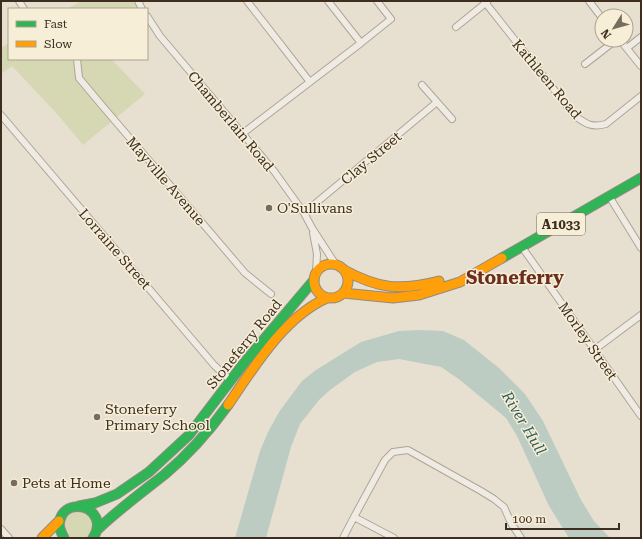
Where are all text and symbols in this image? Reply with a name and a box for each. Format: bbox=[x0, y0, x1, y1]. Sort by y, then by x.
legend bbox=[8, 8, 148, 60]
north arrow bbox=[594, 8, 634, 48]
text: Fast bbox=[44, 17, 68, 31]
text: N bbox=[598, 26, 614, 41]
street label: Kathleen Road bbox=[509, 36, 585, 122]
text: Slow bbox=[44, 37, 72, 51]
street label: Chamberlain Road bbox=[185, 68, 277, 174]
street label: Clay Street bbox=[338, 128, 404, 188]
street label: Mayville Avenue bbox=[123, 134, 209, 229]
place label: O'Sullivans bbox=[277, 200, 353, 216]
marker: O'Sullivans bbox=[264, 203, 274, 213]
street label: Lorraine Street bbox=[76, 206, 154, 292]
road number: A1033 bbox=[537, 213, 585, 235]
district label: Stoneferry bbox=[466, 267, 564, 288]
street label: Stoneferry Road bbox=[203, 296, 285, 392]
street label: Morley Street bbox=[555, 299, 621, 383]
water label: River Hull bbox=[498, 387, 550, 458]
place label: Stoneferry Primary School bbox=[105, 401, 210, 433]
marker: Stoneferry Primary School bbox=[92, 412, 102, 422]
place label: Pets at Home bbox=[22, 475, 111, 491]
marker: Pets at Home bbox=[9, 478, 19, 488]
scale bar bbox=[506, 505, 619, 531]
text: 100 m bbox=[512, 512, 546, 526]

